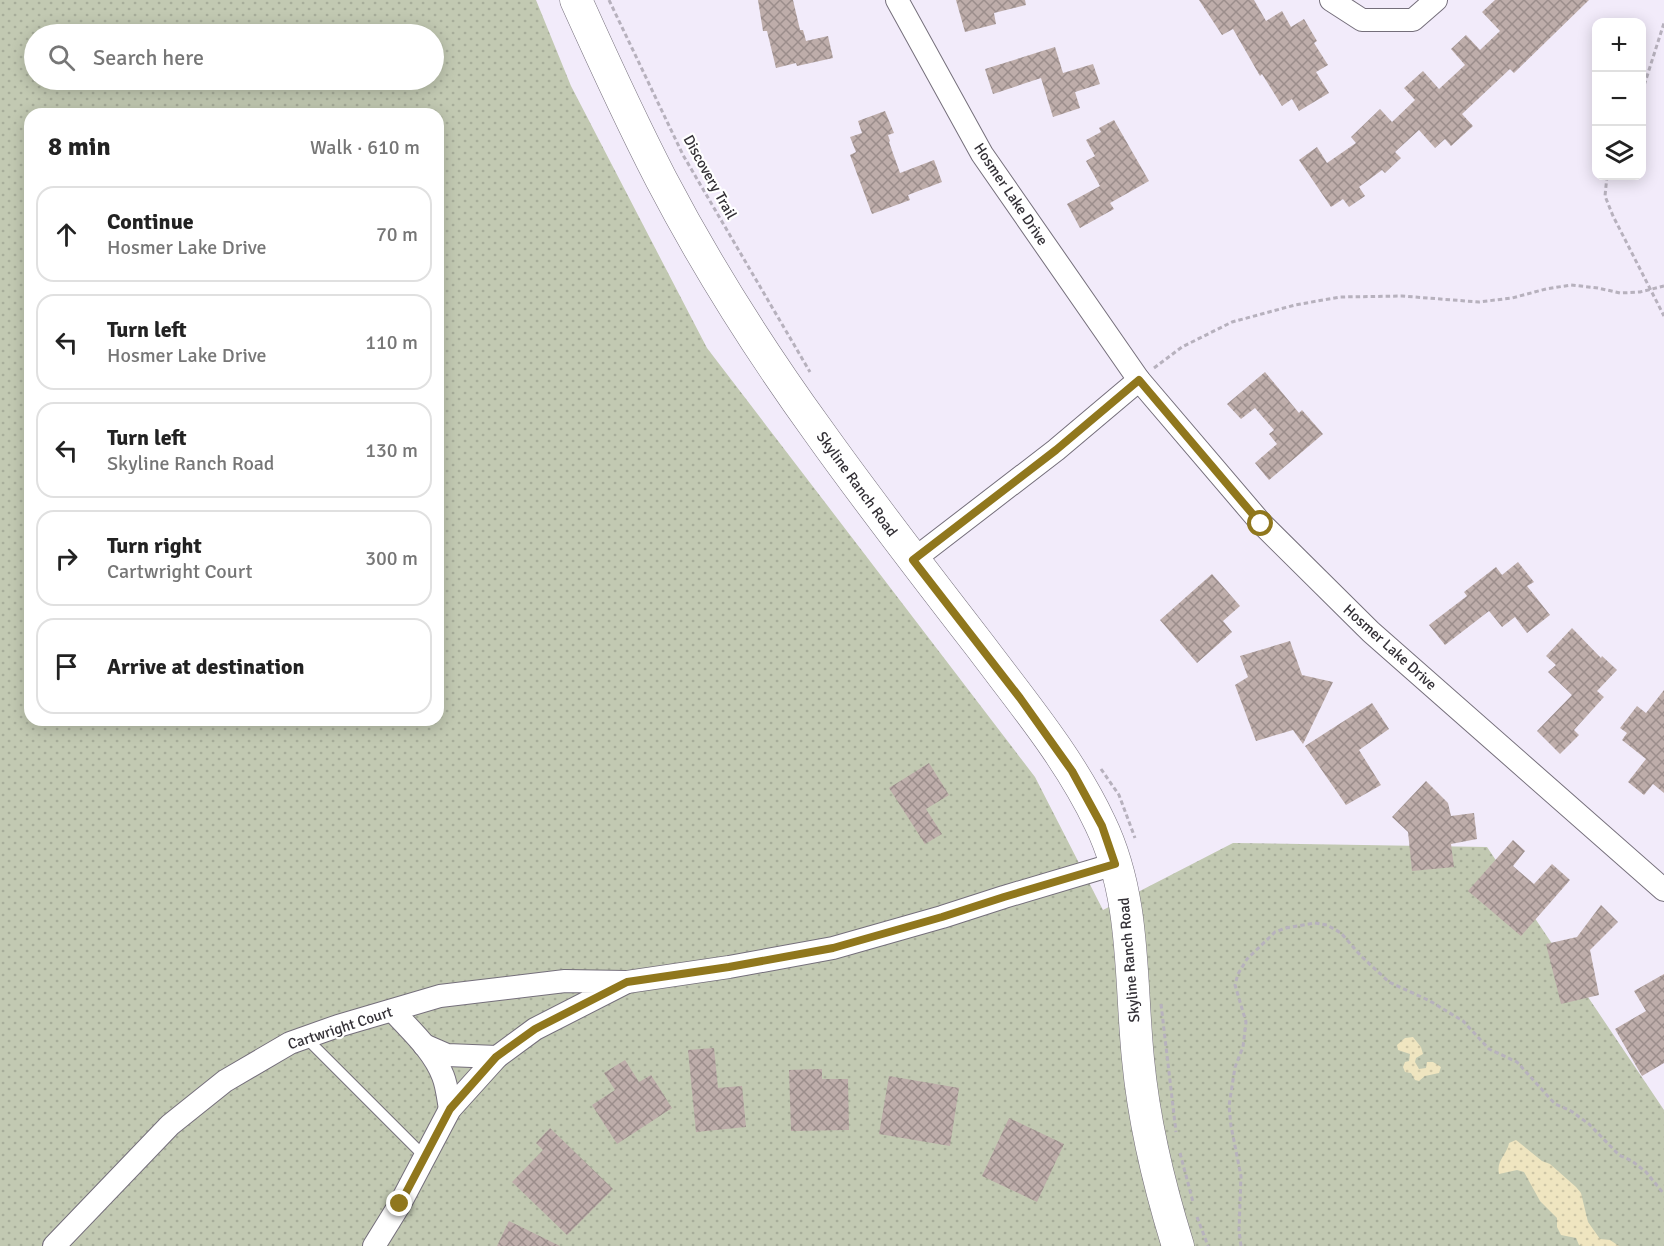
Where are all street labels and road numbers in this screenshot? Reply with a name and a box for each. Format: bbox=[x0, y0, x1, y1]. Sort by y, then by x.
street label: Discovery Trail bbox=[679, 132, 741, 222]
street label: Hosmer Lake Drive bbox=[970, 139, 1052, 249]
street label: Skyline Ranch Road bbox=[813, 428, 901, 540]
street label: Hosmer Lake Drive bbox=[1340, 600, 1440, 694]
street label: Skyline Ranch Road bbox=[1115, 897, 1143, 1023]
street label: Cartwright Court bbox=[285, 1003, 395, 1053]

